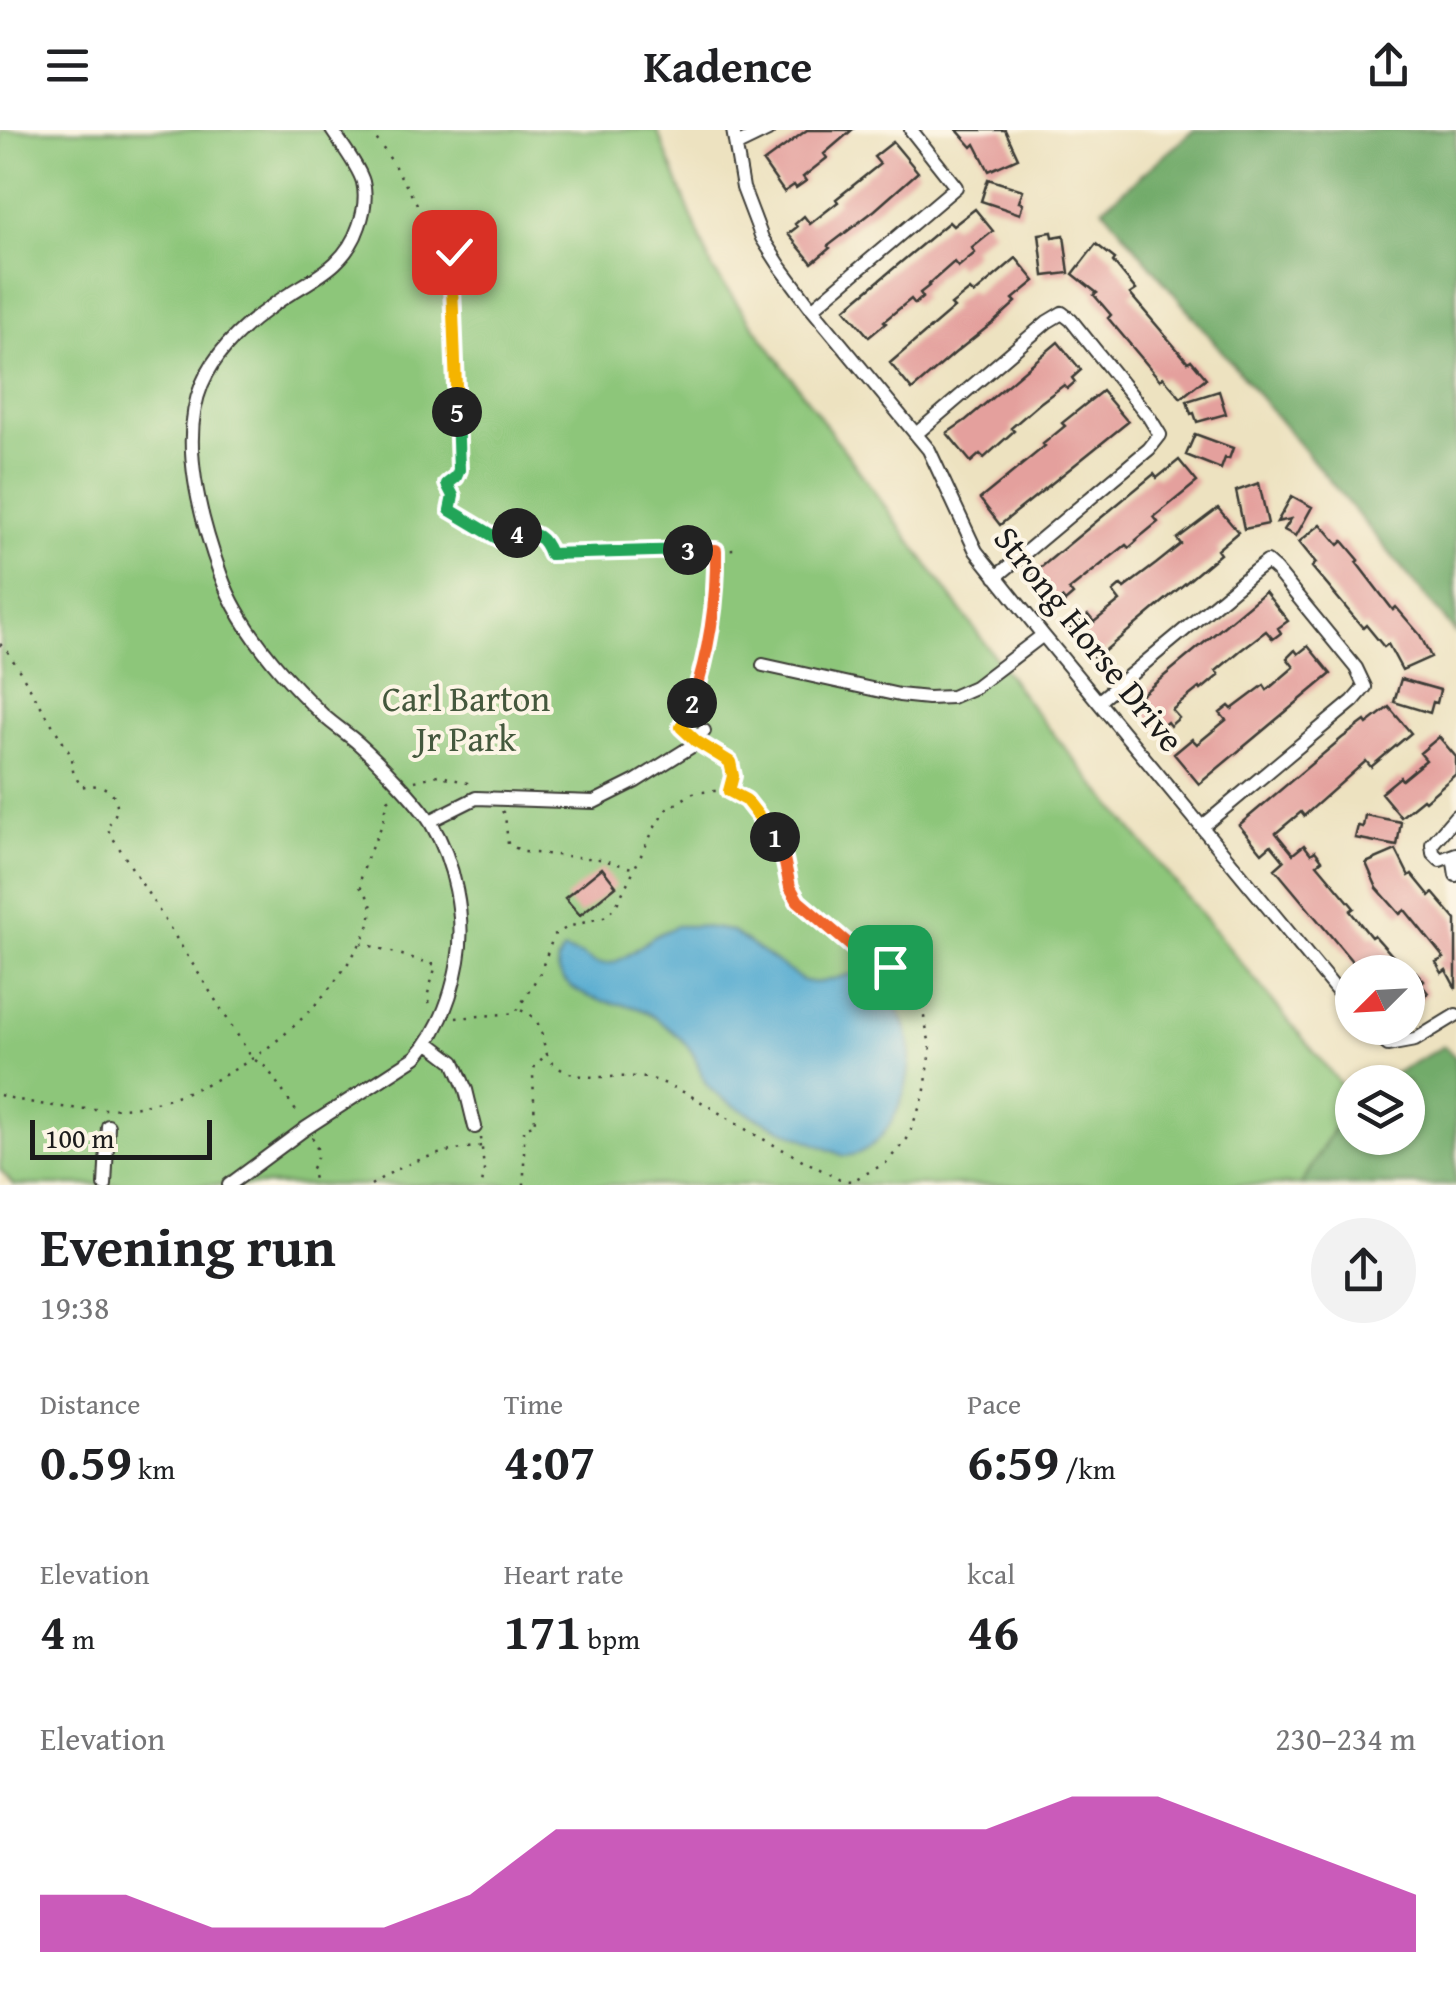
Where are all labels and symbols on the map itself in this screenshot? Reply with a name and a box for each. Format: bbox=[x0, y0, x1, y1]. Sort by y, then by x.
pin bbox=[412, 210, 497, 295]
pin: 5 bbox=[432, 387, 482, 437]
pin: 4 bbox=[492, 508, 542, 558]
street label: Strong Horse Drive bbox=[982, 515, 1197, 763]
pin: 3 bbox=[663, 525, 713, 575]
park label: Carl Barton Jr Park bbox=[382, 673, 550, 764]
pin: 2 bbox=[667, 678, 717, 728]
pin: 1 bbox=[750, 812, 800, 862]
pin bbox=[848, 925, 933, 1010]
north arrow bbox=[1335, 955, 1425, 1045]
scale bar bbox=[30, 1115, 212, 1160]

